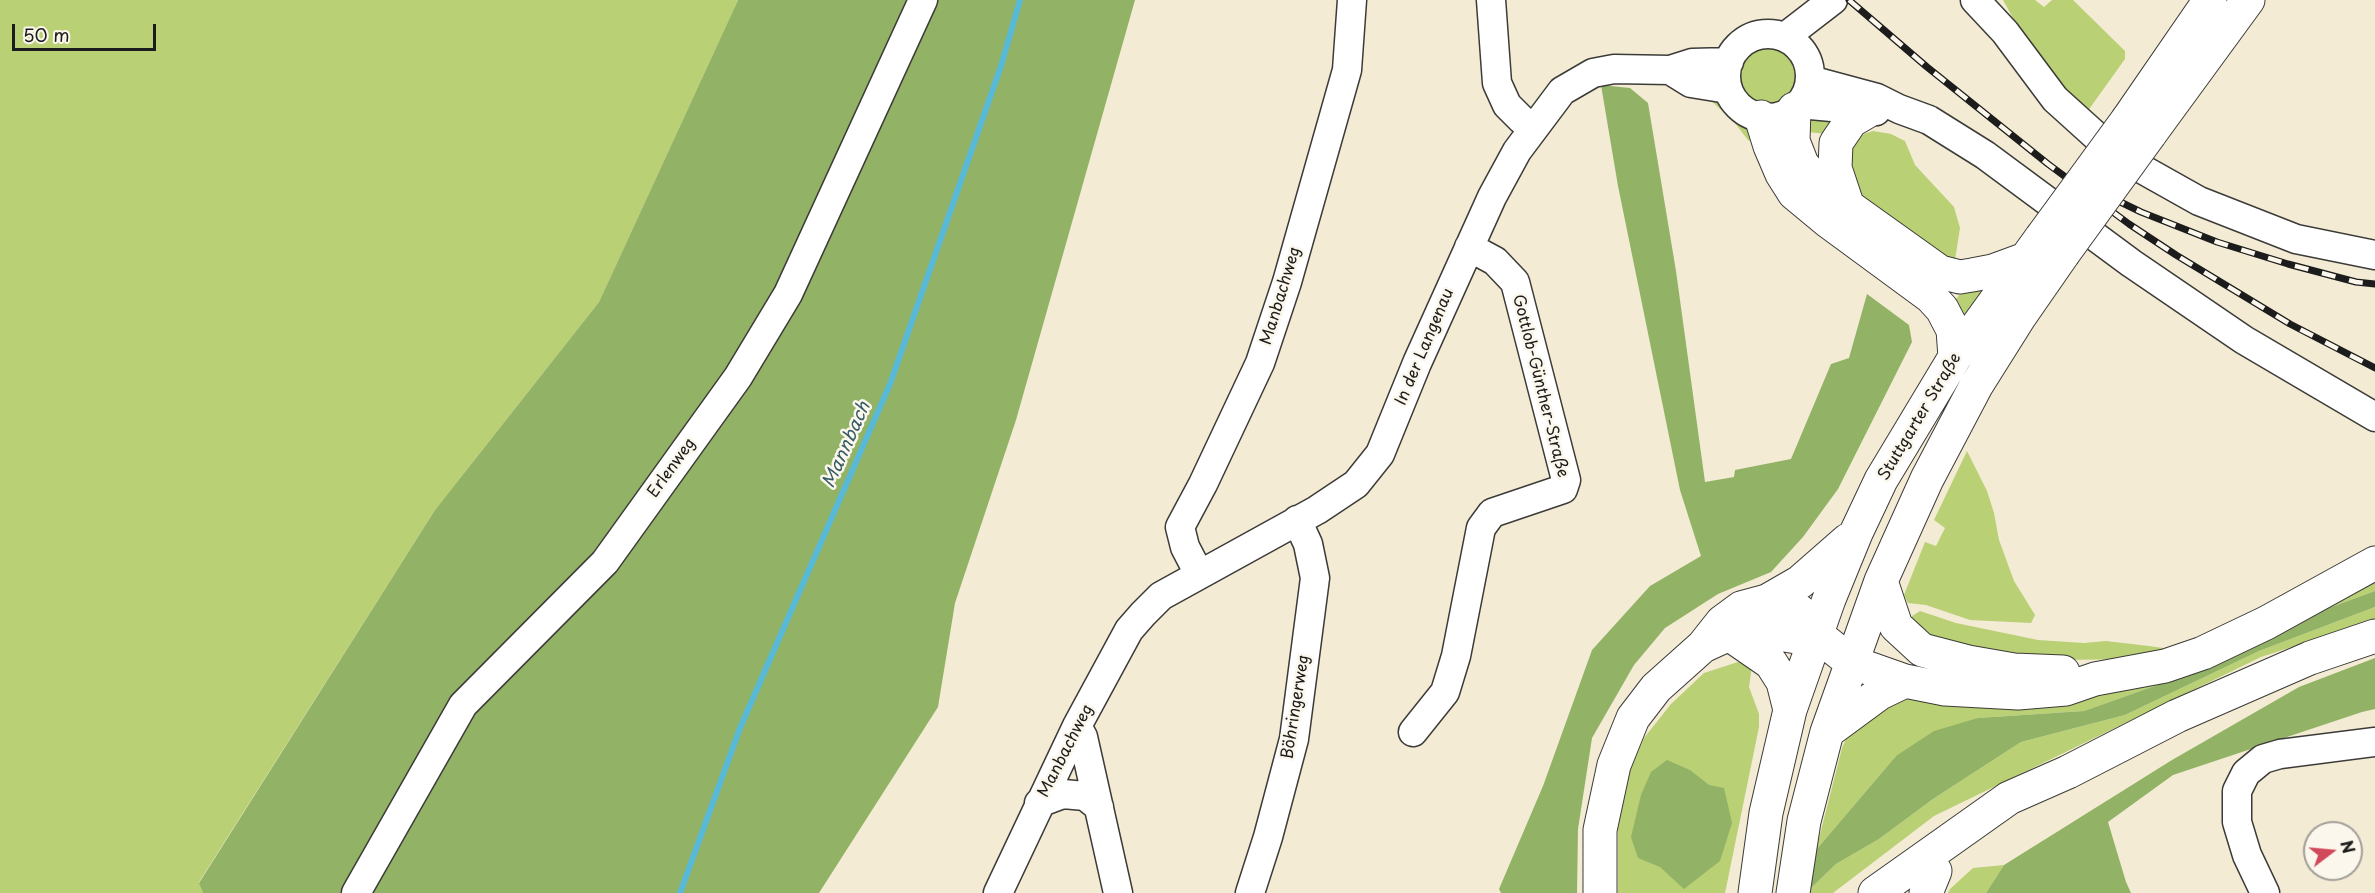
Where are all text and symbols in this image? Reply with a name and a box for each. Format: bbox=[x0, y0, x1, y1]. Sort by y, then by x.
scale bar bbox=[15, 12, 159, 50]
text: 50 m bbox=[23, 21, 70, 48]
street label: Manbachweg bbox=[1257, 245, 1305, 347]
street label: In der Langenau bbox=[1392, 286, 1458, 408]
street label: Gottlob-Günther-Straße bbox=[1508, 293, 1572, 479]
street label: Stuttgarter Straße bbox=[1874, 350, 1966, 484]
water label: Mannbach bbox=[818, 399, 876, 491]
street label: Erlenweg bbox=[644, 434, 700, 502]
street label: Böhringerweg bbox=[1278, 653, 1314, 761]
street label: Manbachweg bbox=[1034, 701, 1098, 801]
north arrow bbox=[2303, 821, 2363, 881]
text: N bbox=[2335, 837, 2362, 856]

